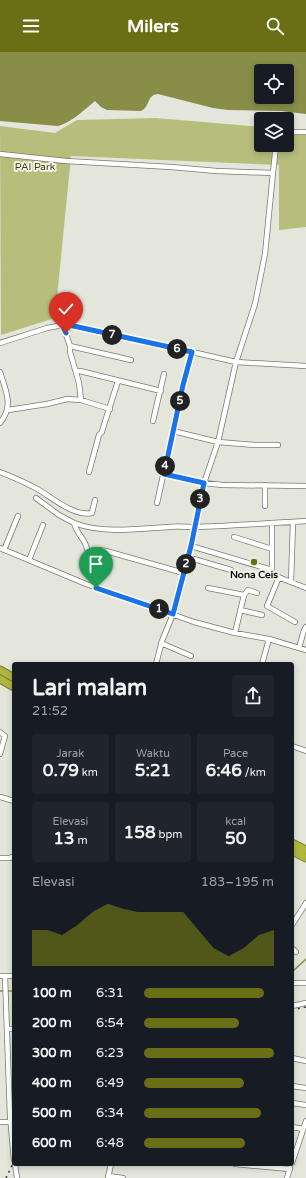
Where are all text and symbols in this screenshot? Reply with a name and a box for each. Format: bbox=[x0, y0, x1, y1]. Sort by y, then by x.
icon: menu bbox=[20, 15, 42, 37]
text: Milers bbox=[127, 15, 179, 37]
icon: search bbox=[264, 15, 286, 37]
map controls bbox=[254, 64, 294, 152]
button: locate bbox=[254, 64, 294, 104]
button: layers bbox=[254, 112, 294, 152]
park label: PAI Park bbox=[15, 161, 56, 173]
pin bbox=[49, 292, 83, 333]
icon: check bbox=[55, 298, 77, 320]
pin: 7 bbox=[102, 325, 122, 345]
text: 7 bbox=[109, 328, 115, 341]
pin: 6 bbox=[167, 339, 187, 359]
text: 6 bbox=[174, 342, 180, 355]
pin: 5 bbox=[170, 391, 190, 411]
text: 5 bbox=[177, 394, 183, 407]
pin: 4 bbox=[155, 456, 175, 476]
text: 4 bbox=[162, 459, 168, 472]
pin: 3 bbox=[190, 489, 210, 509]
text: 3 bbox=[197, 492, 203, 505]
pin bbox=[79, 547, 113, 588]
icon: arrive bbox=[85, 553, 107, 575]
pin: 2 bbox=[176, 554, 196, 574]
text: 2 bbox=[183, 557, 189, 570]
marker: Nona Ceis bbox=[249, 557, 259, 567]
place label: Nona Ceis bbox=[230, 569, 278, 581]
pin: 1 bbox=[149, 599, 169, 619]
text: 1 bbox=[156, 602, 162, 615]
text: Lari malam bbox=[32, 675, 147, 701]
button: share bbox=[232, 675, 274, 717]
text: 21:52 bbox=[32, 703, 68, 719]
text: Jarak bbox=[56, 747, 84, 760]
text: Waktu bbox=[136, 747, 170, 760]
text: Pace bbox=[223, 747, 248, 760]
text: 0.79 bbox=[43, 760, 79, 781]
text: 5:21 bbox=[135, 760, 171, 781]
text: 6:46 bbox=[206, 760, 242, 781]
text: km bbox=[79, 766, 98, 779]
text: /km bbox=[242, 766, 266, 779]
text: Elevasi bbox=[52, 815, 88, 828]
text: kcal bbox=[225, 815, 246, 828]
text: 158 bbox=[124, 822, 156, 843]
text: 13 bbox=[53, 828, 75, 849]
text: bpm bbox=[156, 828, 182, 841]
text: 50 bbox=[225, 828, 246, 849]
text: m bbox=[75, 834, 87, 847]
text: Elevasi bbox=[32, 874, 74, 890]
text: 183–195 m bbox=[201, 874, 274, 890]
text: 100 m bbox=[32, 985, 72, 1001]
text: 6:31 bbox=[96, 985, 124, 1001]
text: 200 m bbox=[32, 1015, 72, 1031]
text: 6:54 bbox=[96, 1015, 124, 1031]
text: 300 m bbox=[32, 1045, 72, 1061]
text: 6:23 bbox=[96, 1045, 124, 1061]
text: 400 m bbox=[32, 1075, 72, 1091]
text: 6:49 bbox=[96, 1075, 124, 1091]
text: 500 m bbox=[32, 1105, 72, 1121]
text: 6:34 bbox=[96, 1105, 124, 1121]
text: 600 m bbox=[32, 1135, 72, 1151]
text: 6:48 bbox=[96, 1135, 124, 1151]

